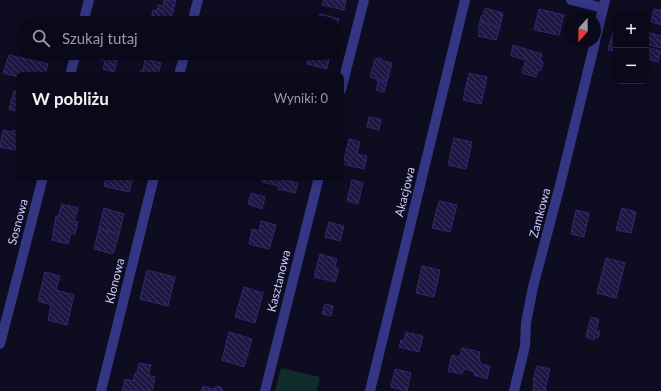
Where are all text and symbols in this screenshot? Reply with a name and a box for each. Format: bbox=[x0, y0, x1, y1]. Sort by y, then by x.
north arrow bbox=[565, 12, 601, 48]
map controls bbox=[613, 12, 649, 84]
button: + bbox=[613, 12, 649, 48]
search box bbox=[16, 16, 344, 60]
icon: search bbox=[30, 27, 52, 49]
text: Szukaj tutaj bbox=[62, 29, 138, 47]
button: − bbox=[613, 48, 649, 84]
text: W pobliżu bbox=[32, 88, 109, 109]
text: Wyniki: 0 bbox=[274, 90, 328, 106]
street label: Akacjowa bbox=[391, 165, 418, 218]
street label: Zamkowa bbox=[526, 186, 553, 239]
street label: Sosnowa bbox=[4, 197, 31, 247]
street label: Kasztanowa bbox=[264, 248, 293, 314]
street label: Klonowa bbox=[102, 257, 127, 305]

